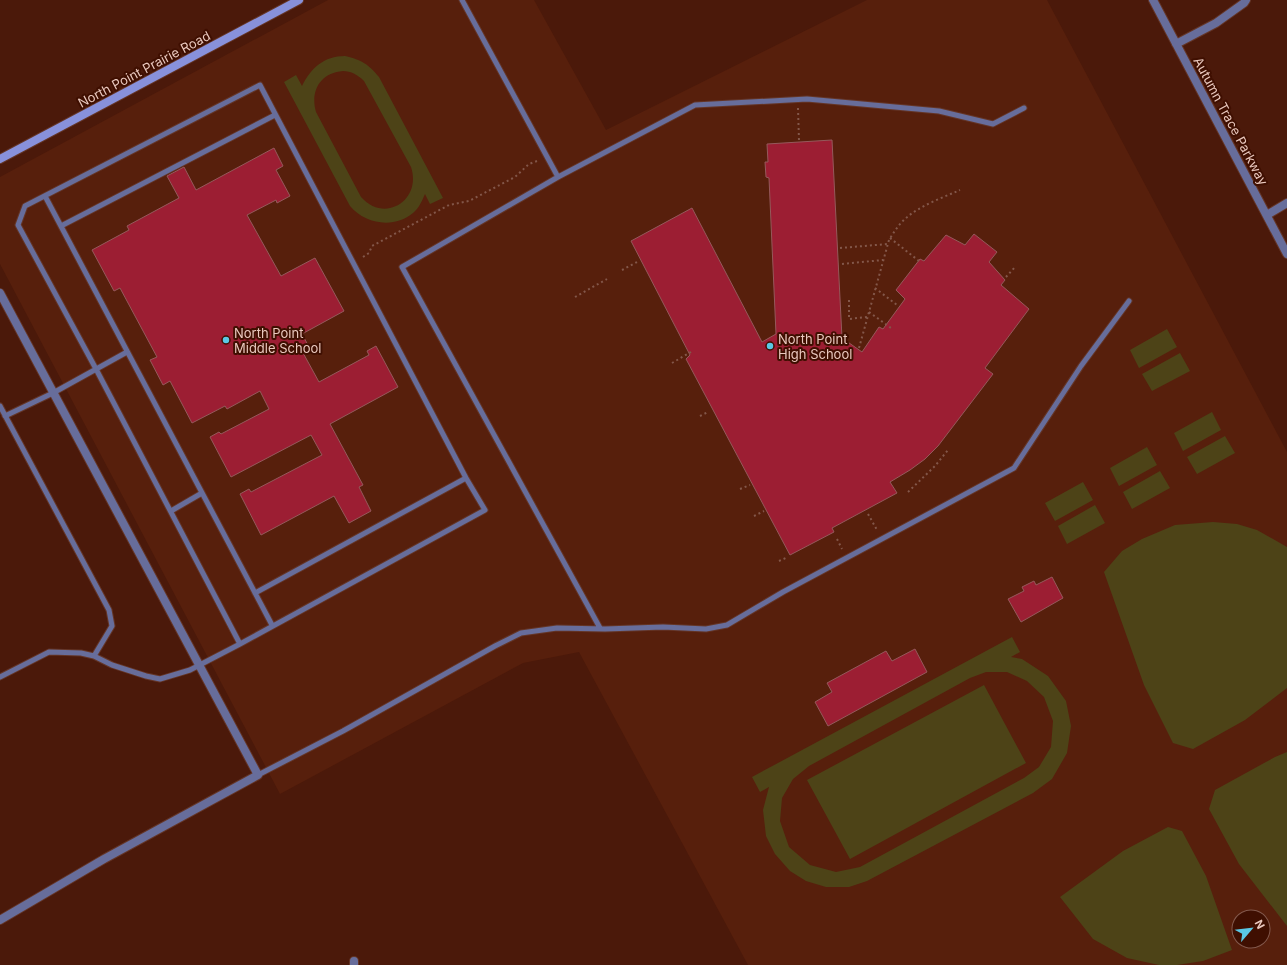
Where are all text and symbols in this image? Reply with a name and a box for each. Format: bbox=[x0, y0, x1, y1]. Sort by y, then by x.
street label: North Point Prairie Road bbox=[75, 27, 213, 111]
street label: Autumn Trace Parkway bbox=[1190, 54, 1272, 188]
place label: North Point Middle School bbox=[234, 325, 321, 356]
place label: North Point High School bbox=[778, 331, 852, 362]
marker: North Point Middle School bbox=[221, 335, 231, 345]
marker: North Point High School bbox=[765, 341, 775, 351]
north arrow bbox=[1231, 909, 1271, 949]
text: N bbox=[1252, 917, 1268, 931]

